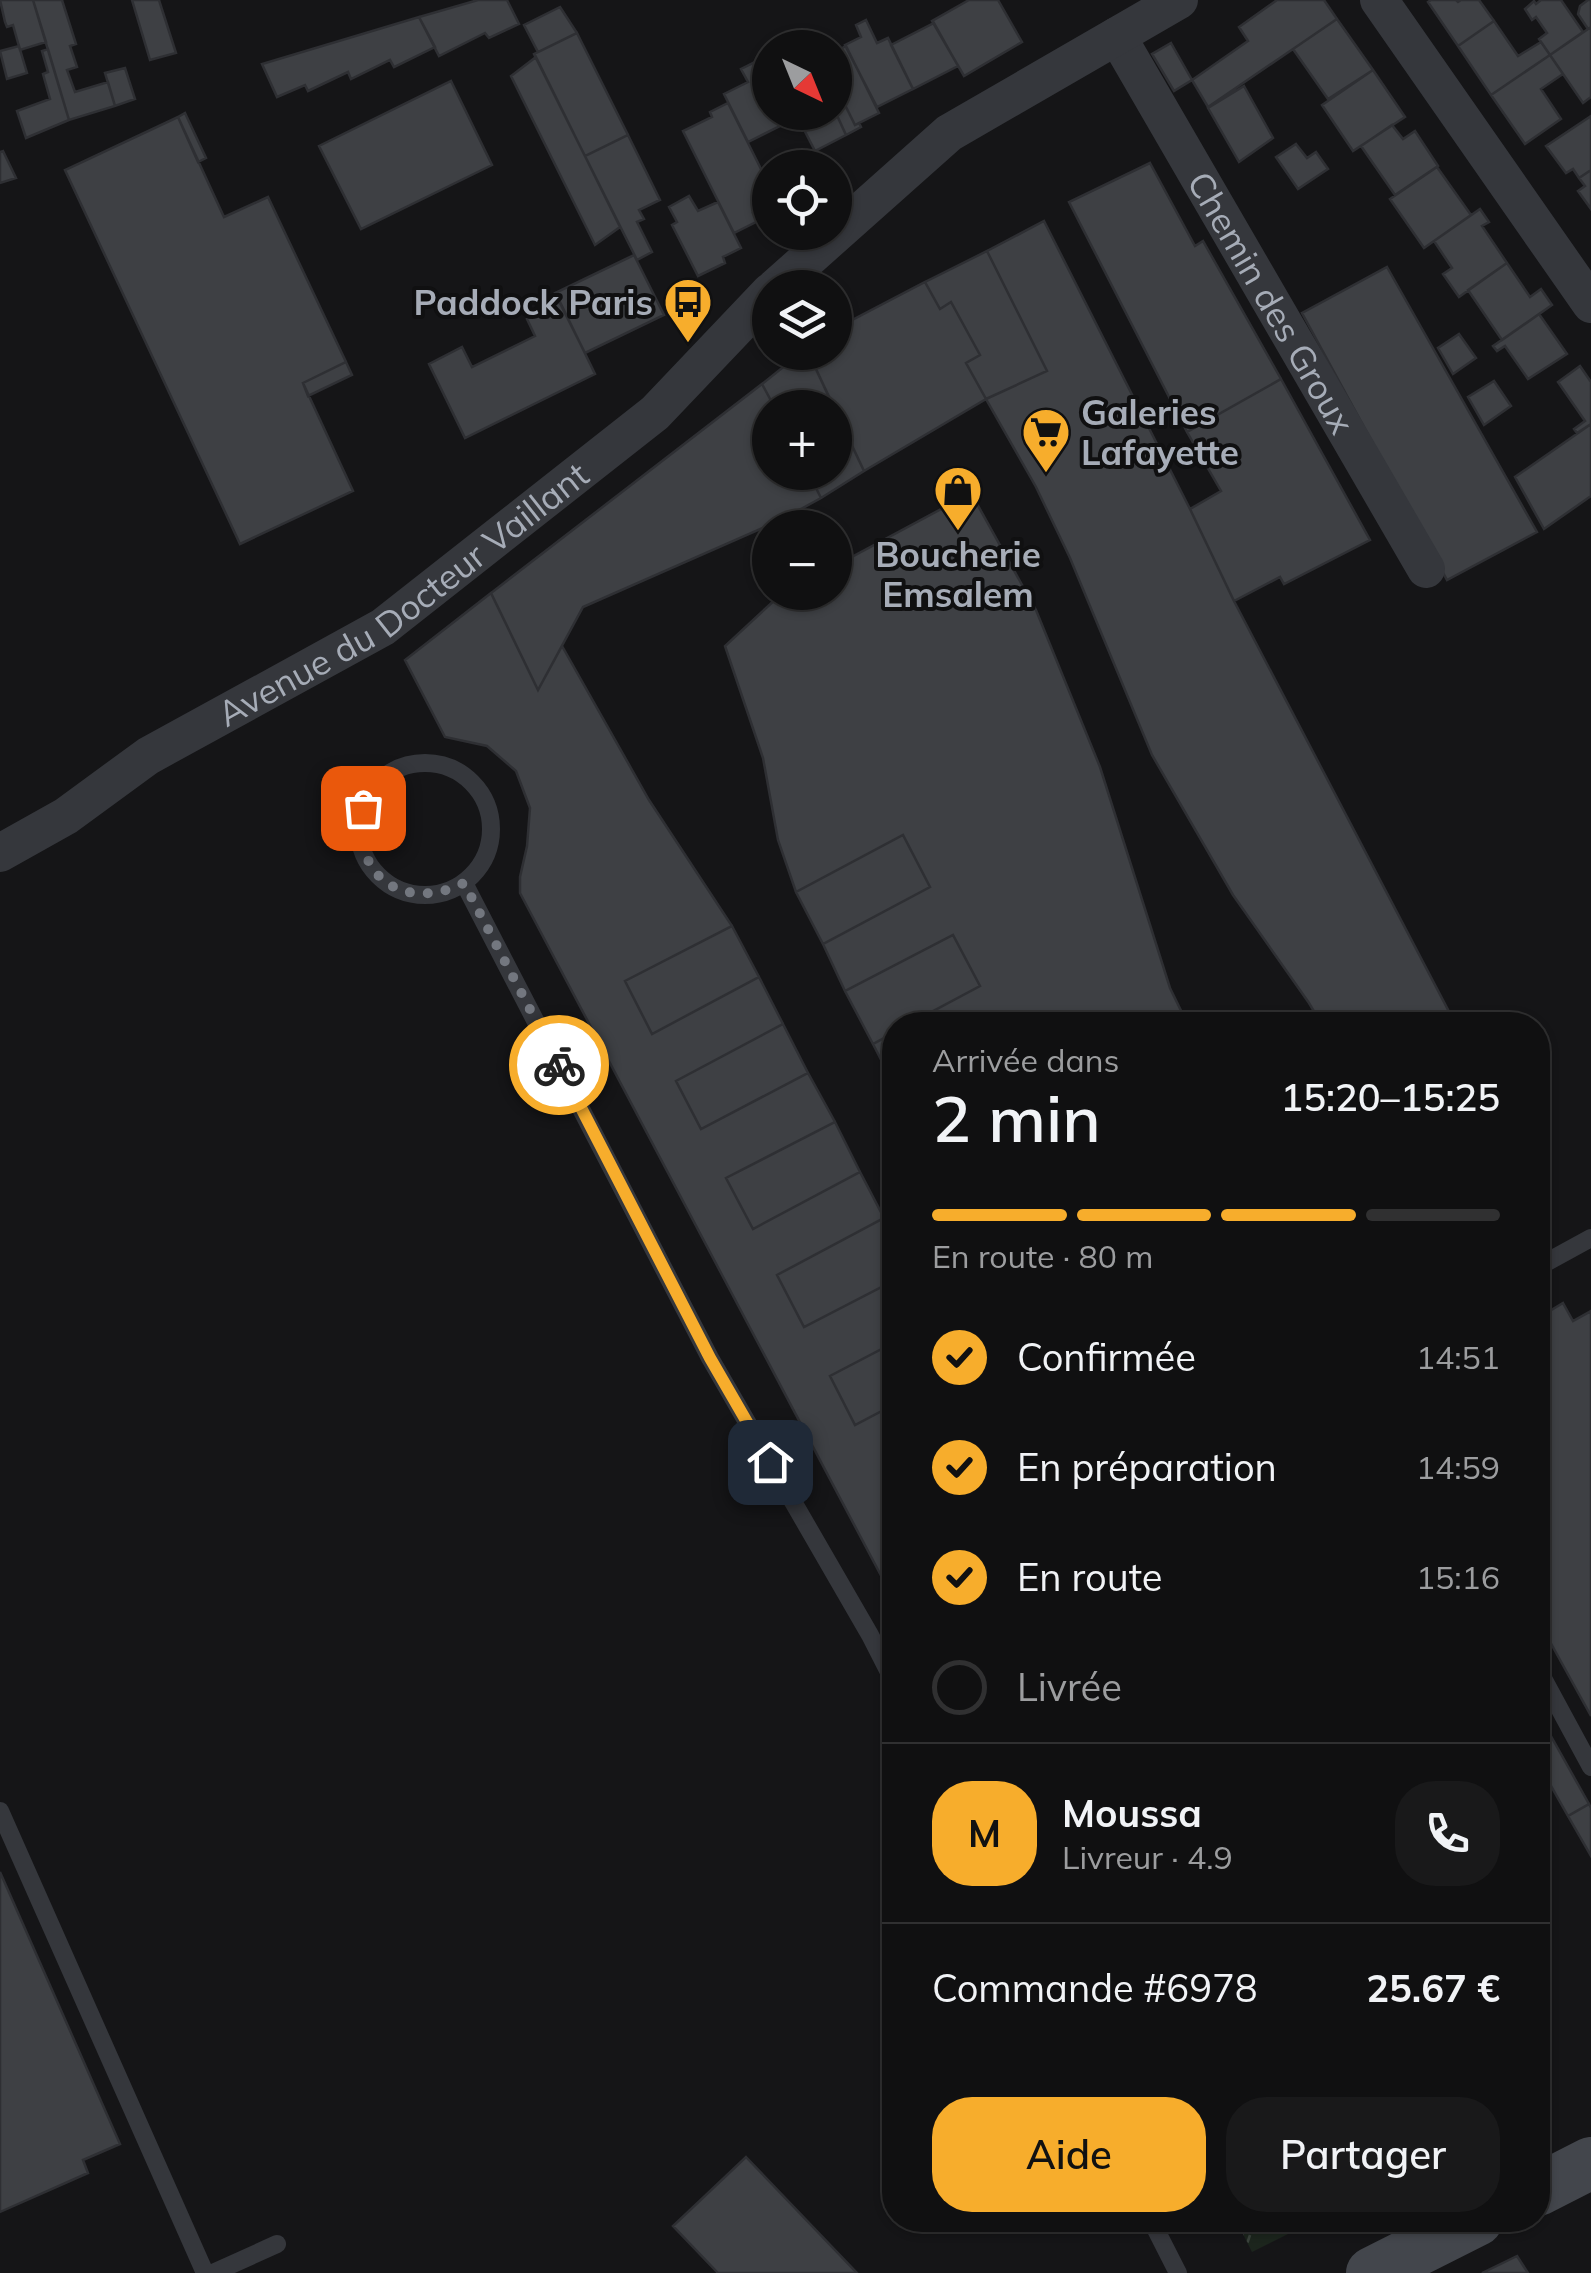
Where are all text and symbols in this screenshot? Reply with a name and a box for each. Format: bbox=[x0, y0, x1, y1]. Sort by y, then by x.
north arrow bbox=[752, 30, 852, 130]
map controls bbox=[752, 30, 852, 610]
button: locate bbox=[752, 150, 852, 250]
street label: Chemin des Groux bbox=[1178, 163, 1365, 442]
button: layers bbox=[752, 270, 852, 370]
bus stop icon: Paddock Paris bbox=[662, 276, 714, 344]
place label: Paddock Paris bbox=[413, 280, 653, 324]
button: + bbox=[752, 390, 852, 490]
place label: Galeries Lafayette bbox=[1081, 390, 1239, 474]
supermarket icon: Galeries Lafayette bbox=[1020, 406, 1072, 474]
street label: Avenue du Docteur Vaillant bbox=[210, 452, 597, 736]
shop icon: Boucherie Emsalem bbox=[932, 464, 984, 532]
button: − bbox=[752, 510, 852, 610]
place label: Boucherie Emsalem bbox=[875, 532, 1041, 616]
pin bbox=[321, 766, 406, 851]
icon: bag bbox=[336, 781, 391, 836]
courier bbox=[509, 1015, 609, 1115]
icon: bike bbox=[532, 1038, 587, 1093]
text: Arrivée dans bbox=[932, 1040, 1119, 1080]
text: 15:20–15:25 bbox=[1280, 1073, 1500, 1121]
text: 2 min bbox=[932, 1077, 1101, 1158]
text: En route · 80 m bbox=[932, 1236, 1153, 1276]
icon: check bbox=[932, 1330, 987, 1385]
text: Confirmée bbox=[1017, 1333, 1196, 1381]
text: 14:51 bbox=[1416, 1337, 1500, 1377]
pin bbox=[728, 1420, 813, 1505]
icon: home bbox=[743, 1435, 798, 1490]
icon: check bbox=[932, 1440, 987, 1495]
text: En préparation bbox=[1017, 1443, 1277, 1491]
text: 14:59 bbox=[1416, 1447, 1500, 1487]
icon: check bbox=[932, 1550, 987, 1605]
text: En route bbox=[1017, 1553, 1163, 1601]
text: 15:16 bbox=[1416, 1557, 1500, 1597]
text: Livrée bbox=[1017, 1663, 1122, 1711]
button: phone bbox=[1395, 1781, 1500, 1886]
text: Moussa bbox=[1062, 1789, 1202, 1837]
text: M bbox=[968, 1809, 1001, 1857]
text: Livreur · 4.9 bbox=[1062, 1837, 1233, 1877]
text: Commande #6978 bbox=[932, 1964, 1258, 2012]
text: 25.67 € bbox=[1366, 1964, 1500, 2012]
button: Aide bbox=[932, 2097, 1206, 2212]
button: Partager bbox=[1226, 2097, 1500, 2212]

